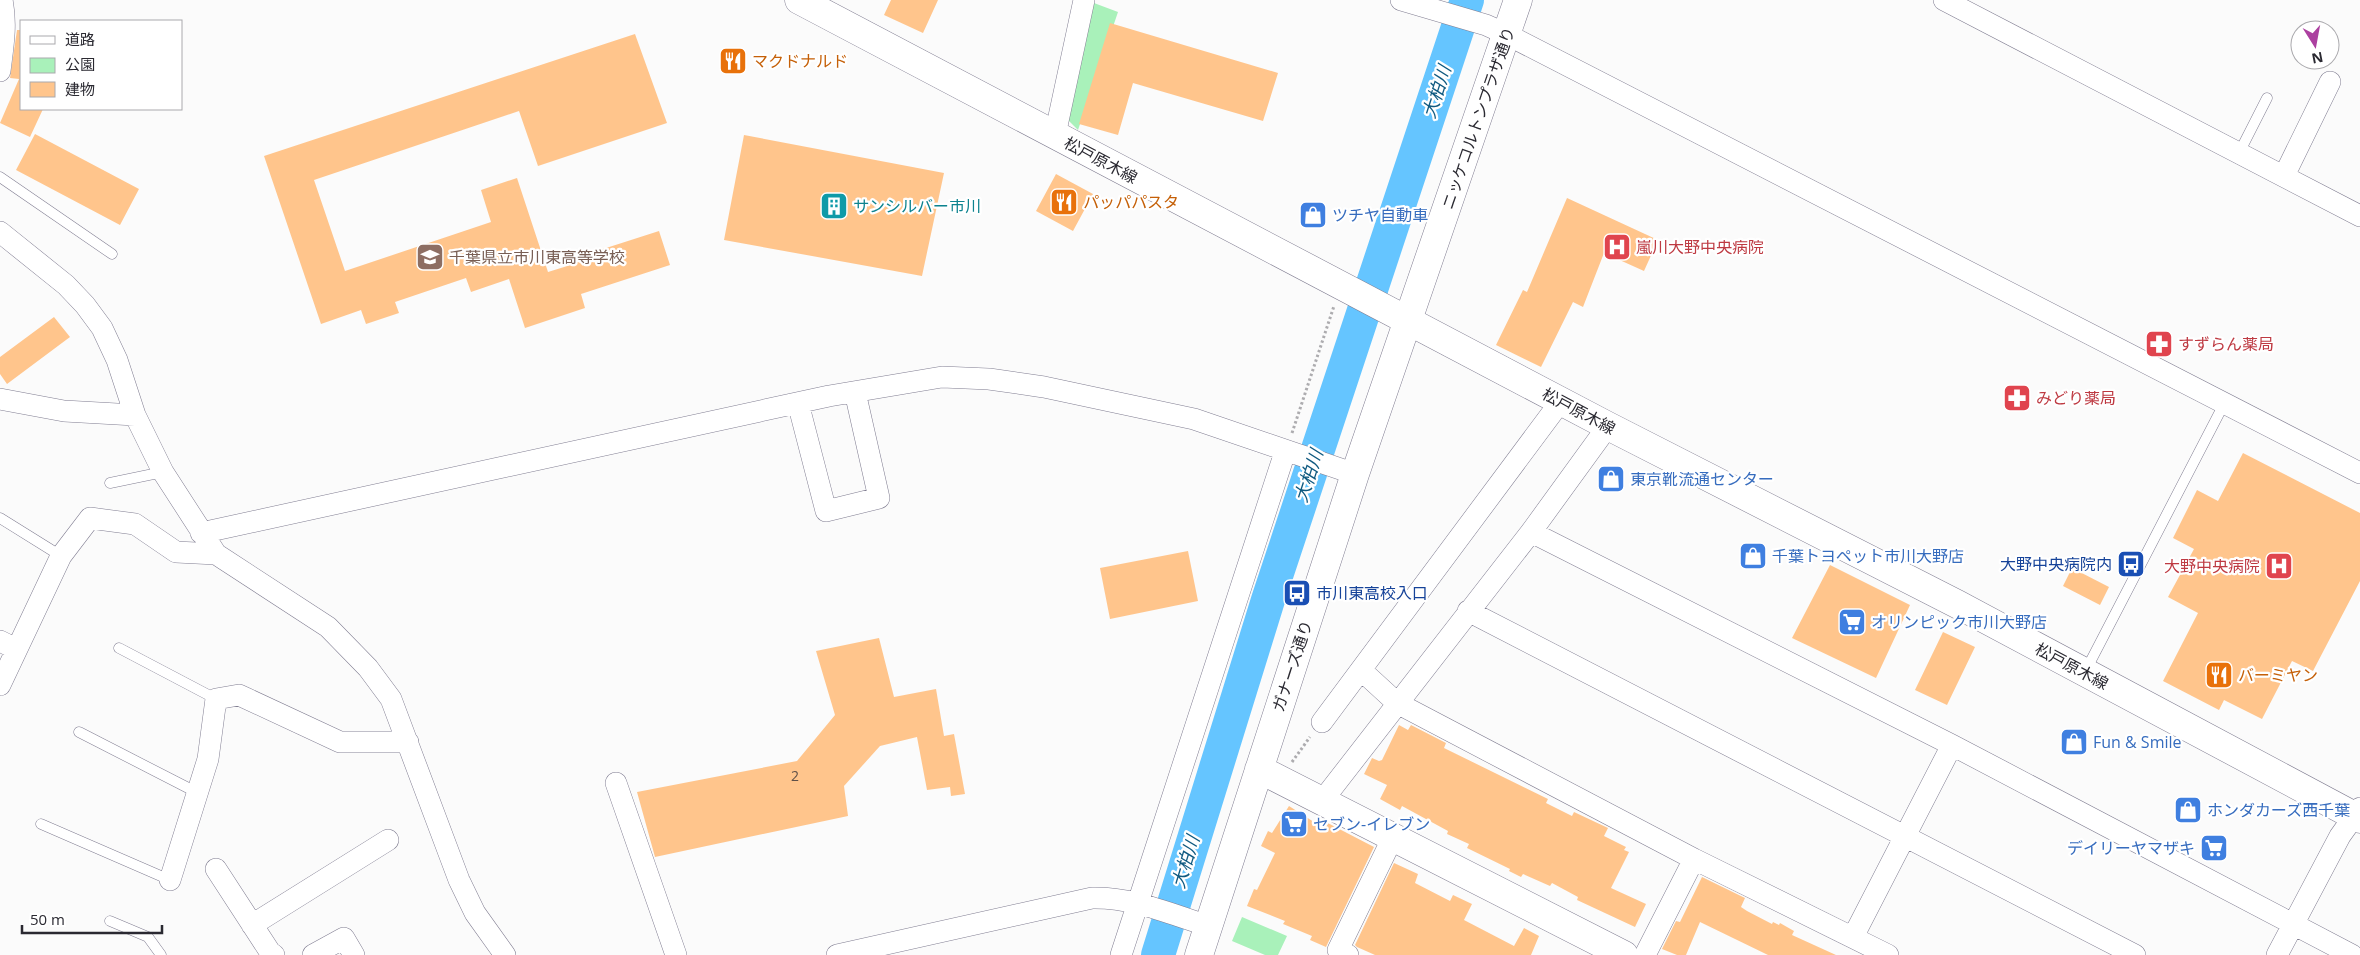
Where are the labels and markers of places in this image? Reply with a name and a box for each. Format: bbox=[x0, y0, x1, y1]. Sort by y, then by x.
restaurant icon: マクドナルド bbox=[718, 46, 748, 76]
place label: マクドナルド bbox=[752, 50, 848, 72]
restaurant icon: パッパパスタ bbox=[1049, 187, 1079, 217]
building icon: サンシルバー市川 bbox=[819, 191, 849, 221]
place label: パッパパスタ bbox=[1083, 191, 1179, 213]
place label: サンシルバー市川 bbox=[853, 195, 981, 217]
shop icon: ツチヤ自動車 bbox=[1298, 200, 1328, 230]
place label: ツチヤ自動車 bbox=[1332, 204, 1428, 226]
hospital icon: 嵐川大野中央病院 bbox=[1602, 232, 1632, 262]
place label: 嵐川大野中央病院 bbox=[1636, 236, 1764, 258]
school or university icon: 千葉県立市川東高等学校 bbox=[415, 242, 445, 272]
place label: 千葉県立市川東高等学校 bbox=[449, 246, 625, 268]
pharmacy icon: すずらん薬局 bbox=[2144, 329, 2174, 359]
place label: すずらん薬局 bbox=[2178, 333, 2274, 355]
pharmacy icon: みどり薬局 bbox=[2002, 383, 2032, 413]
place label: みどり薬局 bbox=[2036, 387, 2116, 409]
shop icon: 東京靴流通センター bbox=[1596, 464, 1626, 494]
place label: 東京靴流通センター bbox=[1630, 468, 1774, 490]
shop icon: 千葉トヨペット市川大野店 bbox=[1738, 541, 1768, 571]
place label: 千葉トヨペット市川大野店 bbox=[1772, 545, 1964, 567]
bus stop icon: 大野中央病院内 bbox=[2116, 549, 2146, 579]
hospital icon: 大野中央病院 bbox=[2264, 551, 2294, 581]
place label: 大野中央病院内 bbox=[2000, 553, 2112, 575]
place label: 大野中央病院 bbox=[2164, 555, 2260, 577]
bus stop icon: 市川東高校入口 bbox=[1282, 578, 1312, 608]
place label: 市川東高校入口 bbox=[1316, 582, 1428, 604]
supermarket icon: オリンピック市川大野店 bbox=[1837, 607, 1867, 637]
place label: オリンピック市川大野店 bbox=[1871, 611, 2047, 633]
restaurant icon: バーミヤン bbox=[2204, 660, 2234, 690]
place label: バーミヤン bbox=[2238, 664, 2318, 686]
shop icon: Fun & Smile bbox=[2059, 727, 2089, 757]
place label: Fun & Smile bbox=[2093, 731, 2182, 753]
shop icon: ホンダカーズ西千葉 bbox=[2173, 795, 2203, 825]
place label: ホンダカーズ西千葉 bbox=[2207, 799, 2350, 821]
supermarket icon: セブン-イレブン bbox=[1279, 809, 1309, 839]
place label: セブン-イレブン bbox=[1313, 813, 1430, 835]
supermarket icon: デイリーヤマザキ bbox=[2199, 833, 2229, 863]
place label: デイリーヤマザキ bbox=[2067, 837, 2195, 859]

